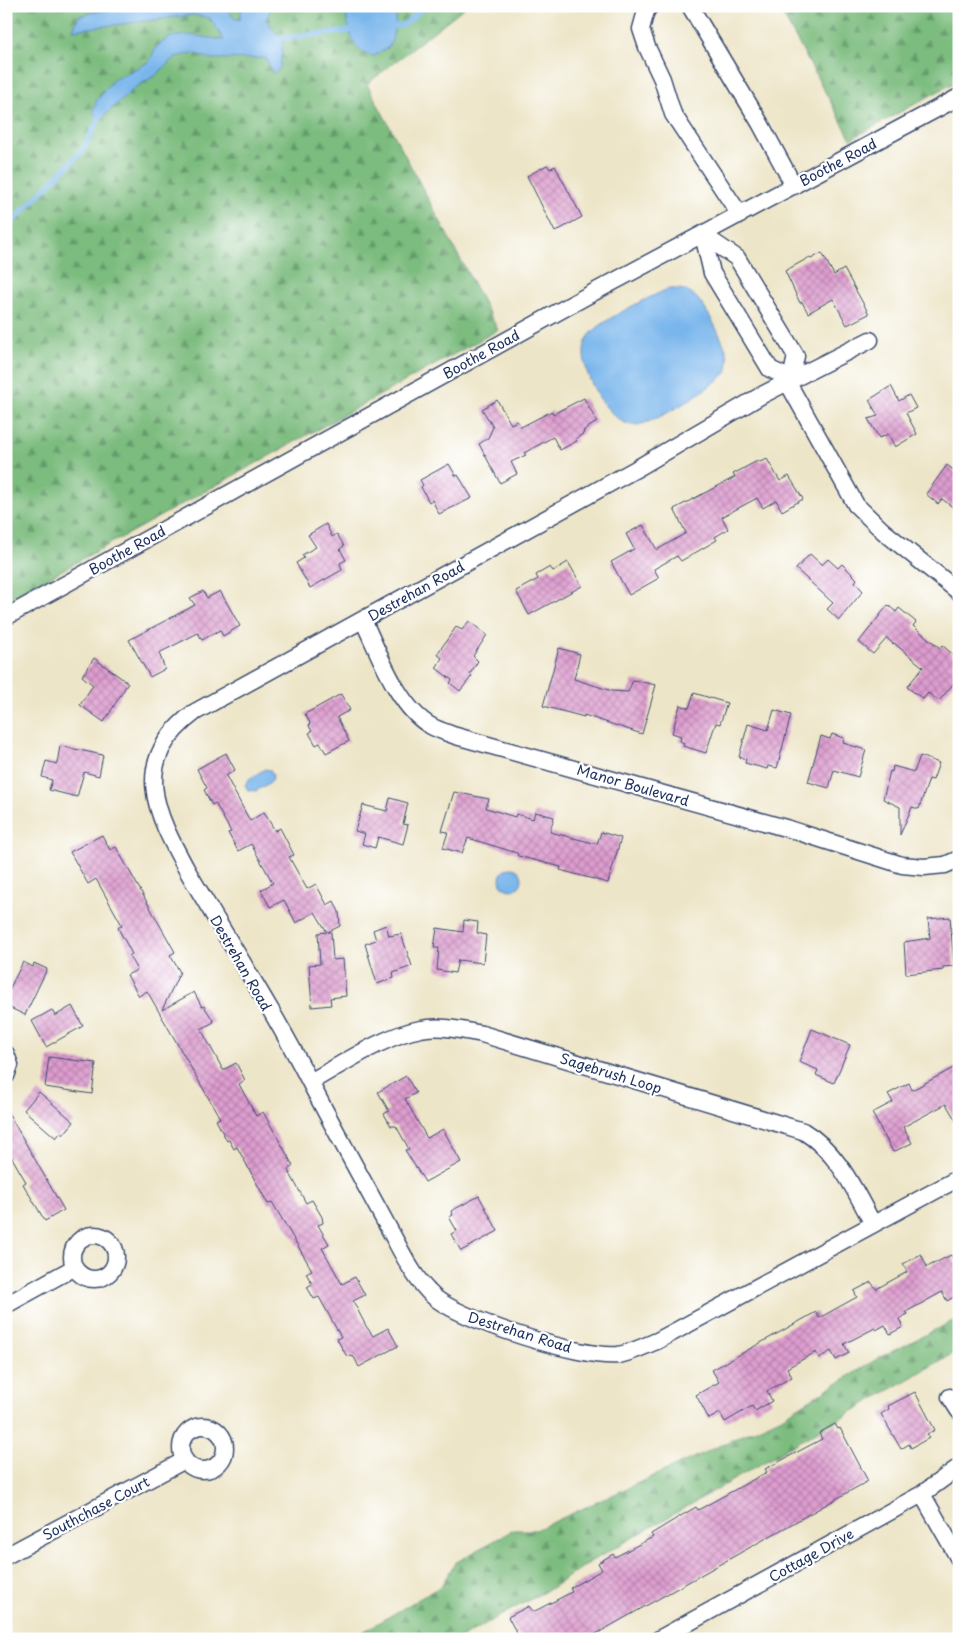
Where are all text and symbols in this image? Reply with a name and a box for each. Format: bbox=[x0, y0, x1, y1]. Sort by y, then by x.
street label: Boothe Road bbox=[796, 133, 880, 191]
street label: Boothe Road bbox=[439, 324, 523, 384]
street label: Boothe Road bbox=[85, 520, 169, 580]
street label: Destrehan Road bbox=[364, 556, 468, 626]
street label: Manor Boulevard bbox=[574, 759, 692, 811]
street label: Destrehan Road bbox=[205, 911, 277, 1015]
street label: Sagebrush Loop bbox=[558, 1048, 664, 1098]
street label: Destrehan Road bbox=[466, 1306, 574, 1358]
street label: Southchase Court bbox=[39, 1471, 153, 1545]
street label: Cottage Drive bbox=[765, 1523, 857, 1587]

